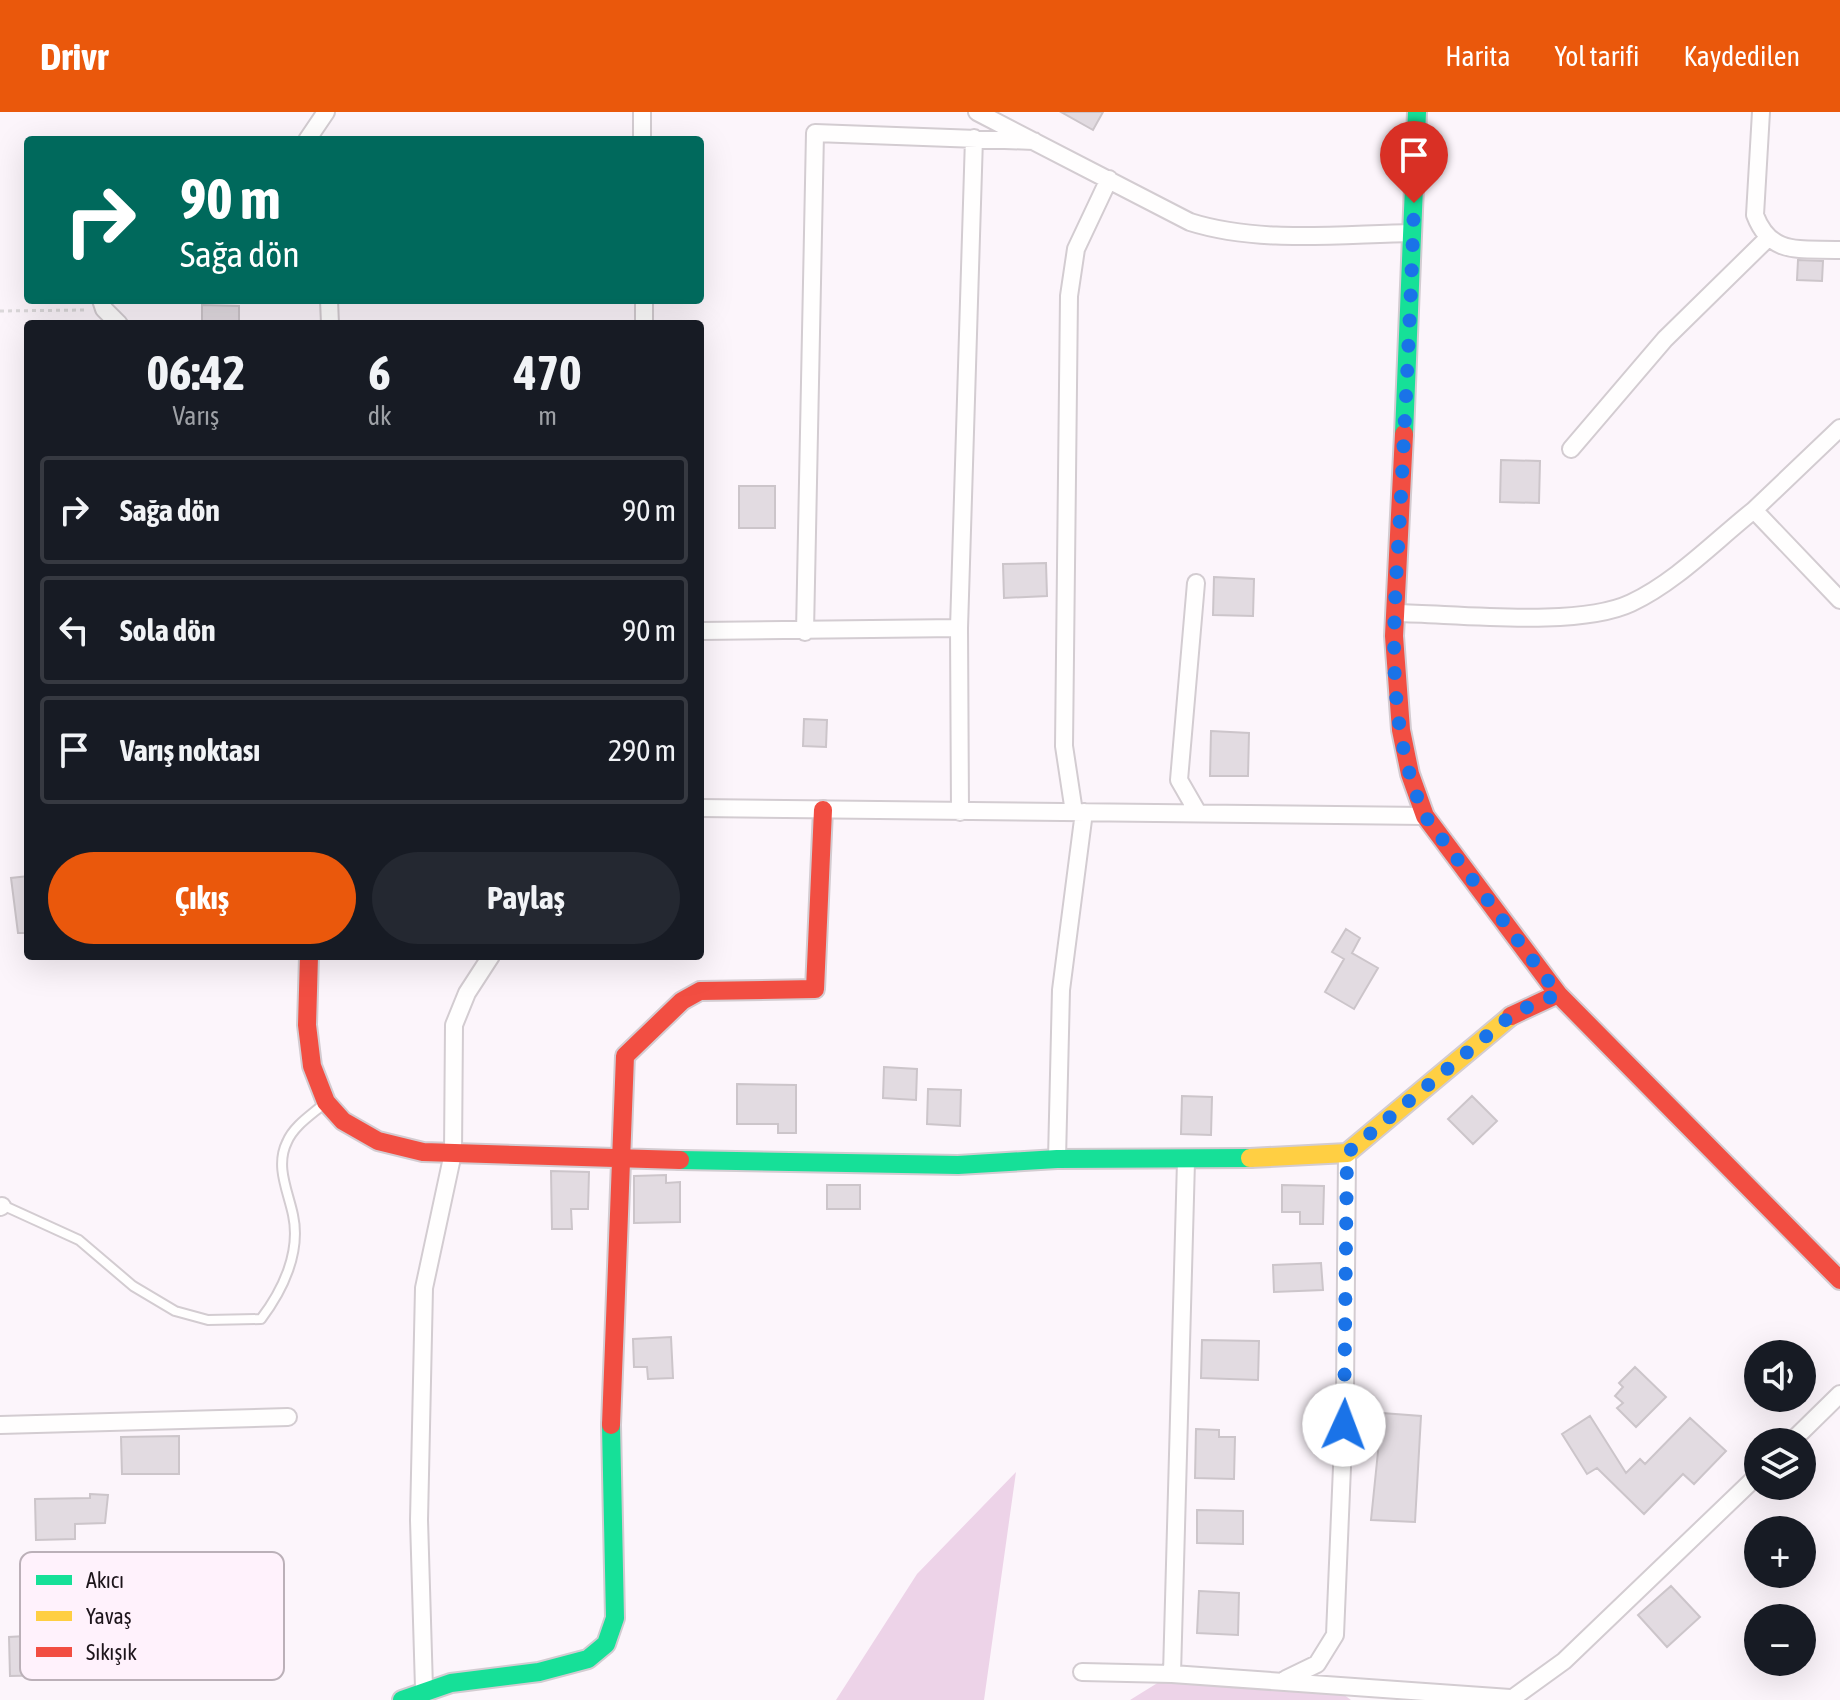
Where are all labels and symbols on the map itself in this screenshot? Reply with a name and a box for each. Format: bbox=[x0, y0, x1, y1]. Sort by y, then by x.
pin bbox=[1380, 121, 1448, 203]
position arrow bbox=[1302, 1383, 1386, 1467]
legend bbox=[20, 1552, 284, 1680]
text: Akıcı bbox=[86, 1567, 124, 1593]
text: Yavaş bbox=[86, 1603, 132, 1629]
text: Sıkışık bbox=[86, 1639, 137, 1665]

